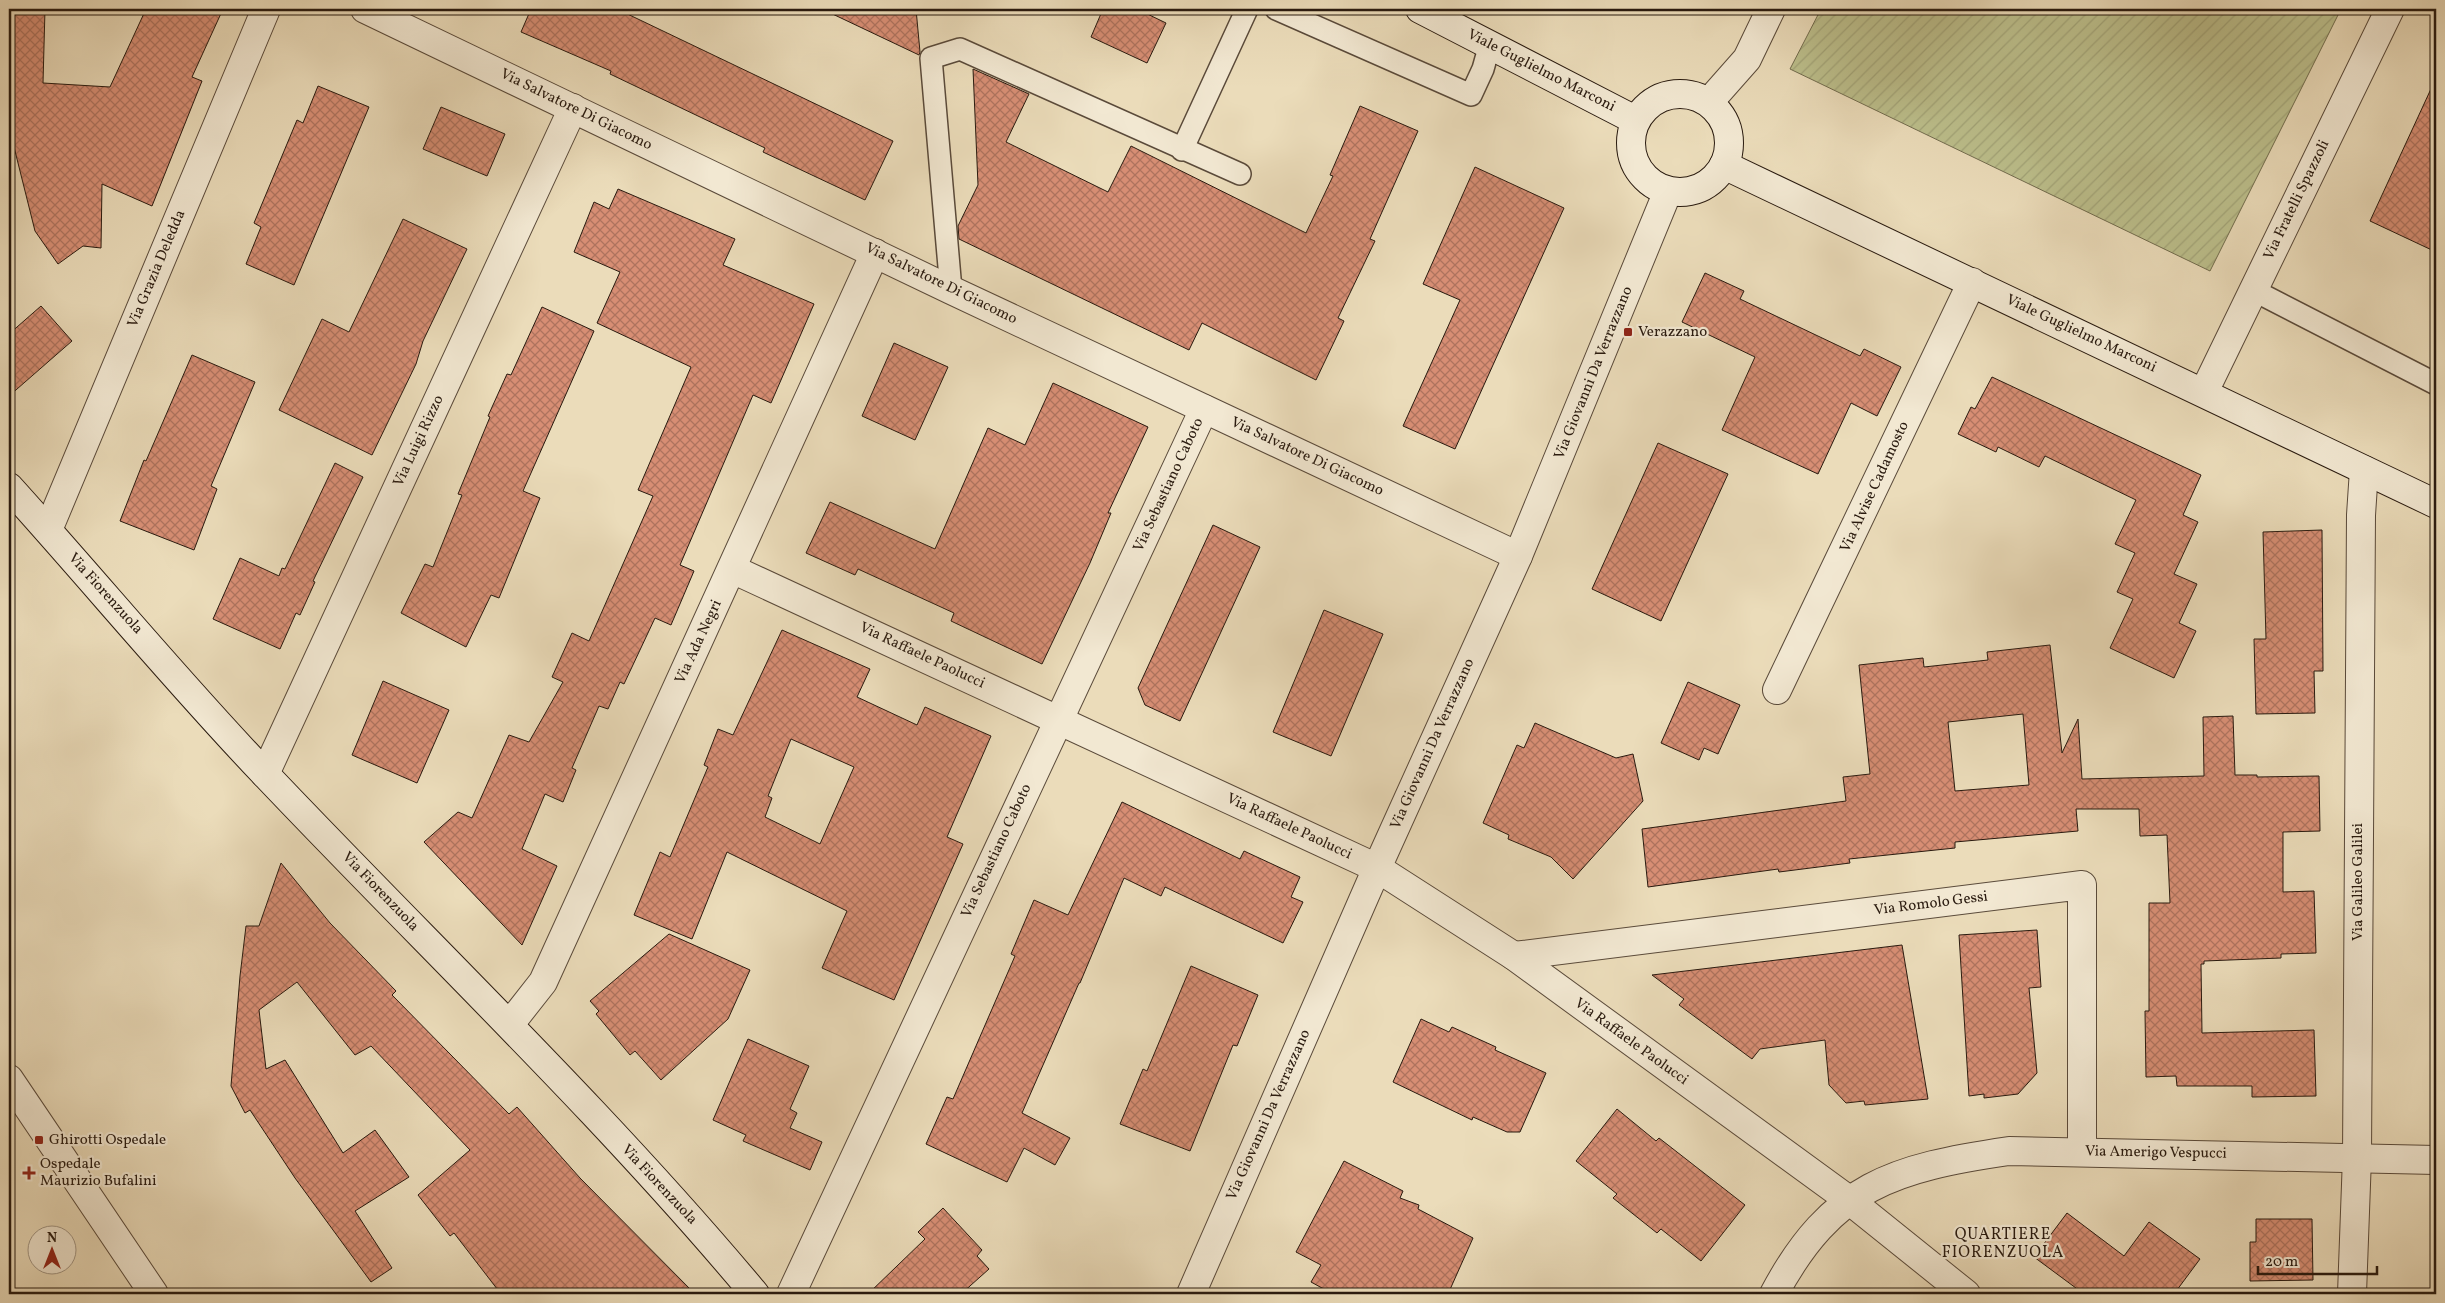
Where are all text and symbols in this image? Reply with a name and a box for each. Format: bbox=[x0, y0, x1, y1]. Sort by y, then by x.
street label: Viale Guglielmo Marconi bbox=[1463, 24, 1619, 118]
street label: Via Salvatore Di Giacomo bbox=[496, 64, 656, 156]
street label: Via Fratelli Spazzoli bbox=[2259, 137, 2335, 263]
street label: Via Grazia Deledda bbox=[123, 207, 191, 331]
street label: Via Salvatore Di Giacomo bbox=[861, 238, 1021, 330]
street label: Via Giovanni Da Verrazzano bbox=[1550, 283, 1638, 463]
street label: Viale Guglielmo Marconi bbox=[2002, 290, 2160, 378]
place label: Verazzano bbox=[1638, 322, 1707, 343]
marker: Verazzano bbox=[1622, 326, 1634, 338]
street label: Via Luigi Rizzo bbox=[389, 392, 449, 490]
street label: Via Salvatore Di Giacomo bbox=[1227, 412, 1387, 502]
street label: Via Sebastiano Caboto bbox=[1129, 415, 1209, 555]
street label: Via Alvise Cadamosto bbox=[1835, 418, 1915, 556]
street label: Via Fiorenzuola bbox=[63, 549, 147, 639]
street label: Via Ada Negri bbox=[670, 597, 728, 687]
street label: Via Raffaele Paolucci bbox=[856, 618, 988, 694]
street label: Via Giovanni Da Verrazzano bbox=[1386, 655, 1480, 833]
street label: Via Sebastiano Caboto bbox=[957, 781, 1037, 921]
street label: Via Raffaele Paolucci bbox=[1223, 789, 1355, 865]
street label: Via Galileo Galilei bbox=[2348, 823, 2369, 941]
street label: Via Fiorenzuola bbox=[337, 848, 423, 936]
street label: Via Romolo Gessi bbox=[1873, 887, 1989, 921]
street label: Via Raffaele Paolucci bbox=[1570, 993, 1692, 1091]
street label: Via Giovanni Da Verrazzano bbox=[1222, 1026, 1316, 1204]
place label: Ghirotti Ospedale bbox=[49, 1130, 166, 1151]
marker: Ghirotti Ospedale bbox=[33, 1134, 45, 1146]
street label: Via Fiorenzuola bbox=[616, 1140, 702, 1230]
street label: Via Amerigo Vespucci bbox=[2085, 1141, 2227, 1165]
place label: Ospedale Maurizio Bufalini bbox=[40, 1154, 157, 1192]
marker: Ospedale Maurizio Bufalini bbox=[22, 1166, 36, 1180]
district label: QUARTIERE FIORENZUOLA bbox=[1942, 1224, 2064, 1264]
north arrow bbox=[28, 1226, 78, 1276]
text: N bbox=[47, 1229, 57, 1248]
scale bar bbox=[2258, 1243, 2376, 1275]
text: 20 m bbox=[2265, 1252, 2298, 1273]

